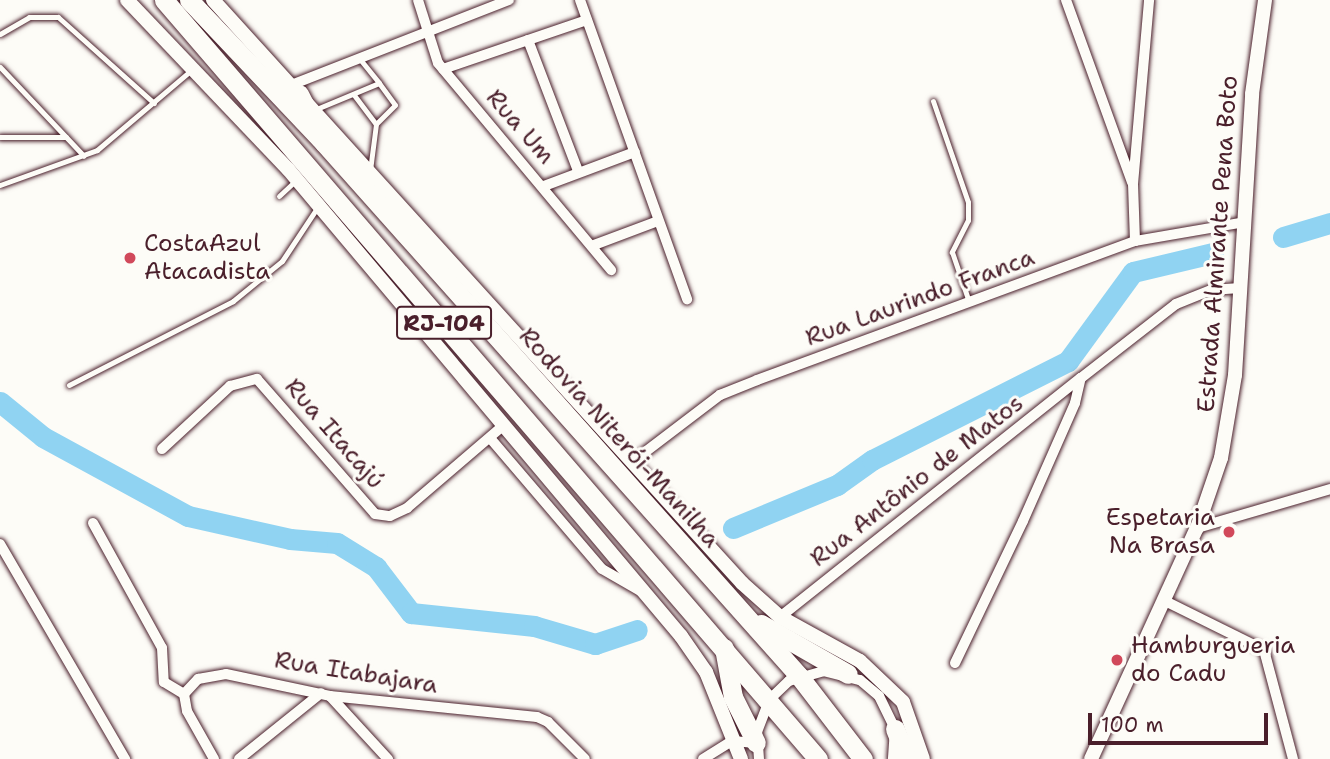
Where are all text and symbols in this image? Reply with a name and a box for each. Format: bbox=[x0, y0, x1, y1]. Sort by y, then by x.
street label: Estrada Almirante Pena Boto bbox=[1192, 74, 1244, 414]
street label: Rua Um bbox=[480, 84, 560, 170]
place label: CostaAzul Atacadista bbox=[144, 230, 270, 286]
street label: Rua Laurindo Franca bbox=[802, 243, 1038, 353]
marker: CostaAzul Atacadista bbox=[122, 250, 138, 266]
road number: RJ-104 bbox=[395, 304, 493, 342]
street label: Rodovia Niterói-Manilha bbox=[513, 322, 725, 554]
street label: Rua Itacajú bbox=[278, 373, 390, 495]
street label: Rua Antônio de Matos bbox=[805, 389, 1029, 573]
place label: Espetaria Na Brasa bbox=[1106, 504, 1215, 560]
marker: Espetaria Na Brasa bbox=[1221, 524, 1237, 540]
place label: Hamburgueria do Cadu bbox=[1131, 632, 1295, 688]
street label: Rua Itabajara bbox=[272, 646, 440, 700]
marker: Hamburgueria do Cadu bbox=[1109, 652, 1125, 668]
scale bar bbox=[1092, 700, 1272, 744]
text: 100 m bbox=[1101, 711, 1164, 739]

